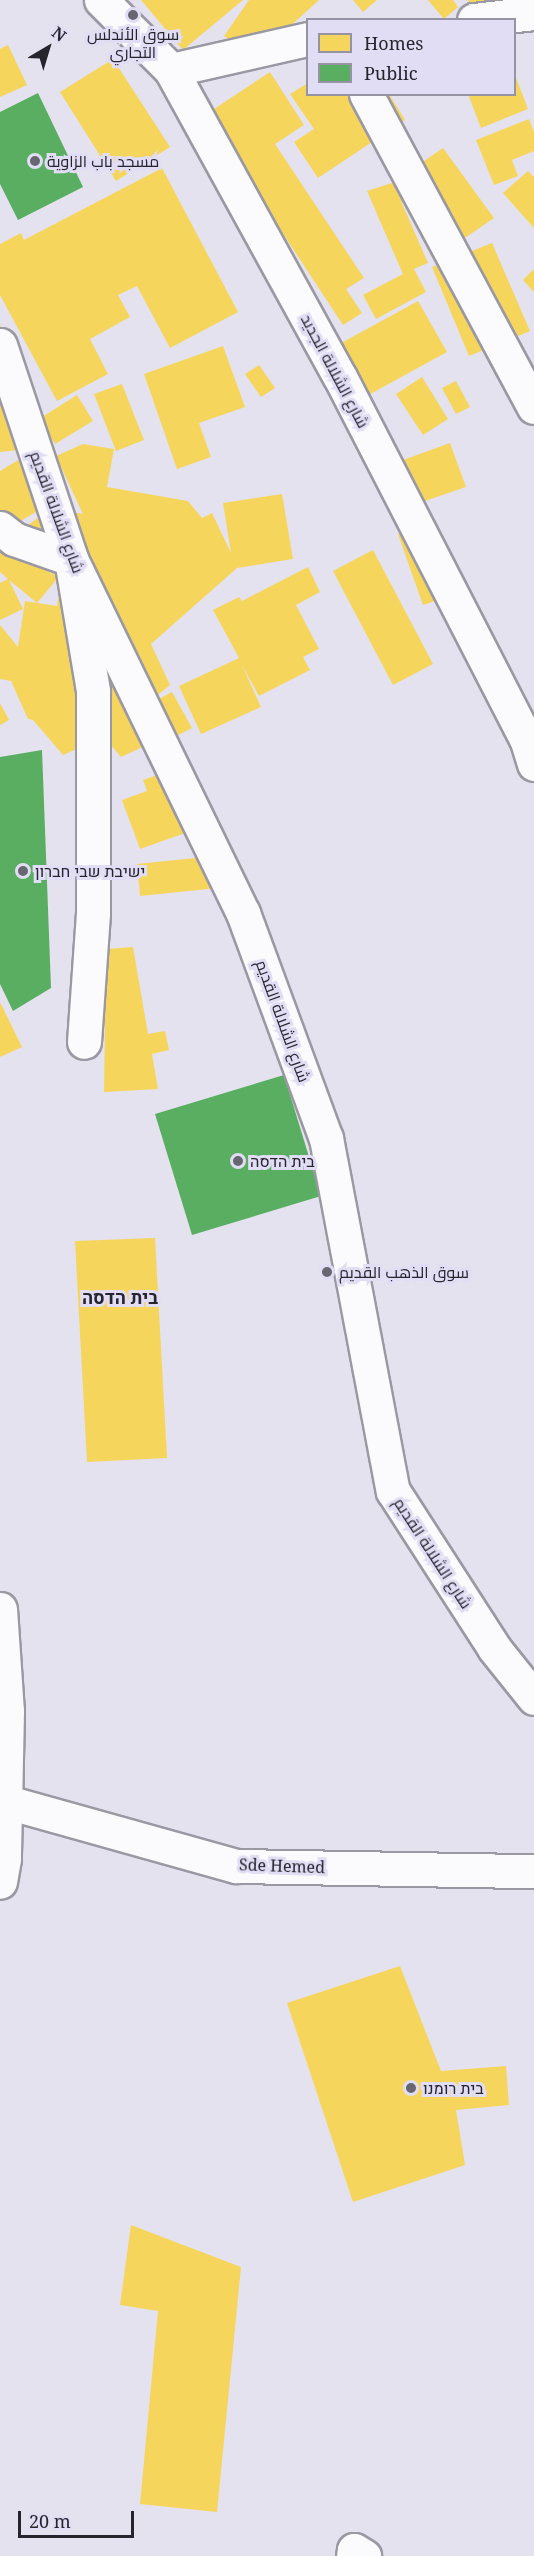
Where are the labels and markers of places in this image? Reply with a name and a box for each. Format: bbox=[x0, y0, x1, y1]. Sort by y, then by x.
marker: سوق الأندلس التجاري bbox=[126, 8, 140, 22]
place label: سوق الأندلس التجاري bbox=[87, 24, 179, 62]
place label: مسجد باب الزاوية bbox=[47, 151, 159, 171]
marker: مسجد باب الزاوية bbox=[28, 154, 42, 168]
place label: ישיבת שבי חברון bbox=[35, 861, 145, 881]
marker: ישיבת שבי חברון bbox=[16, 864, 30, 878]
place label: בית הדסה bbox=[250, 1151, 315, 1171]
marker: בית הדסה bbox=[231, 1154, 245, 1168]
place label: سوق الذهب القديم bbox=[339, 1262, 469, 1282]
marker: سوق الذهب القديم bbox=[320, 1265, 334, 1279]
place label: בית רומנו bbox=[423, 2078, 484, 2098]
marker: בית רומנו bbox=[404, 2081, 418, 2095]

